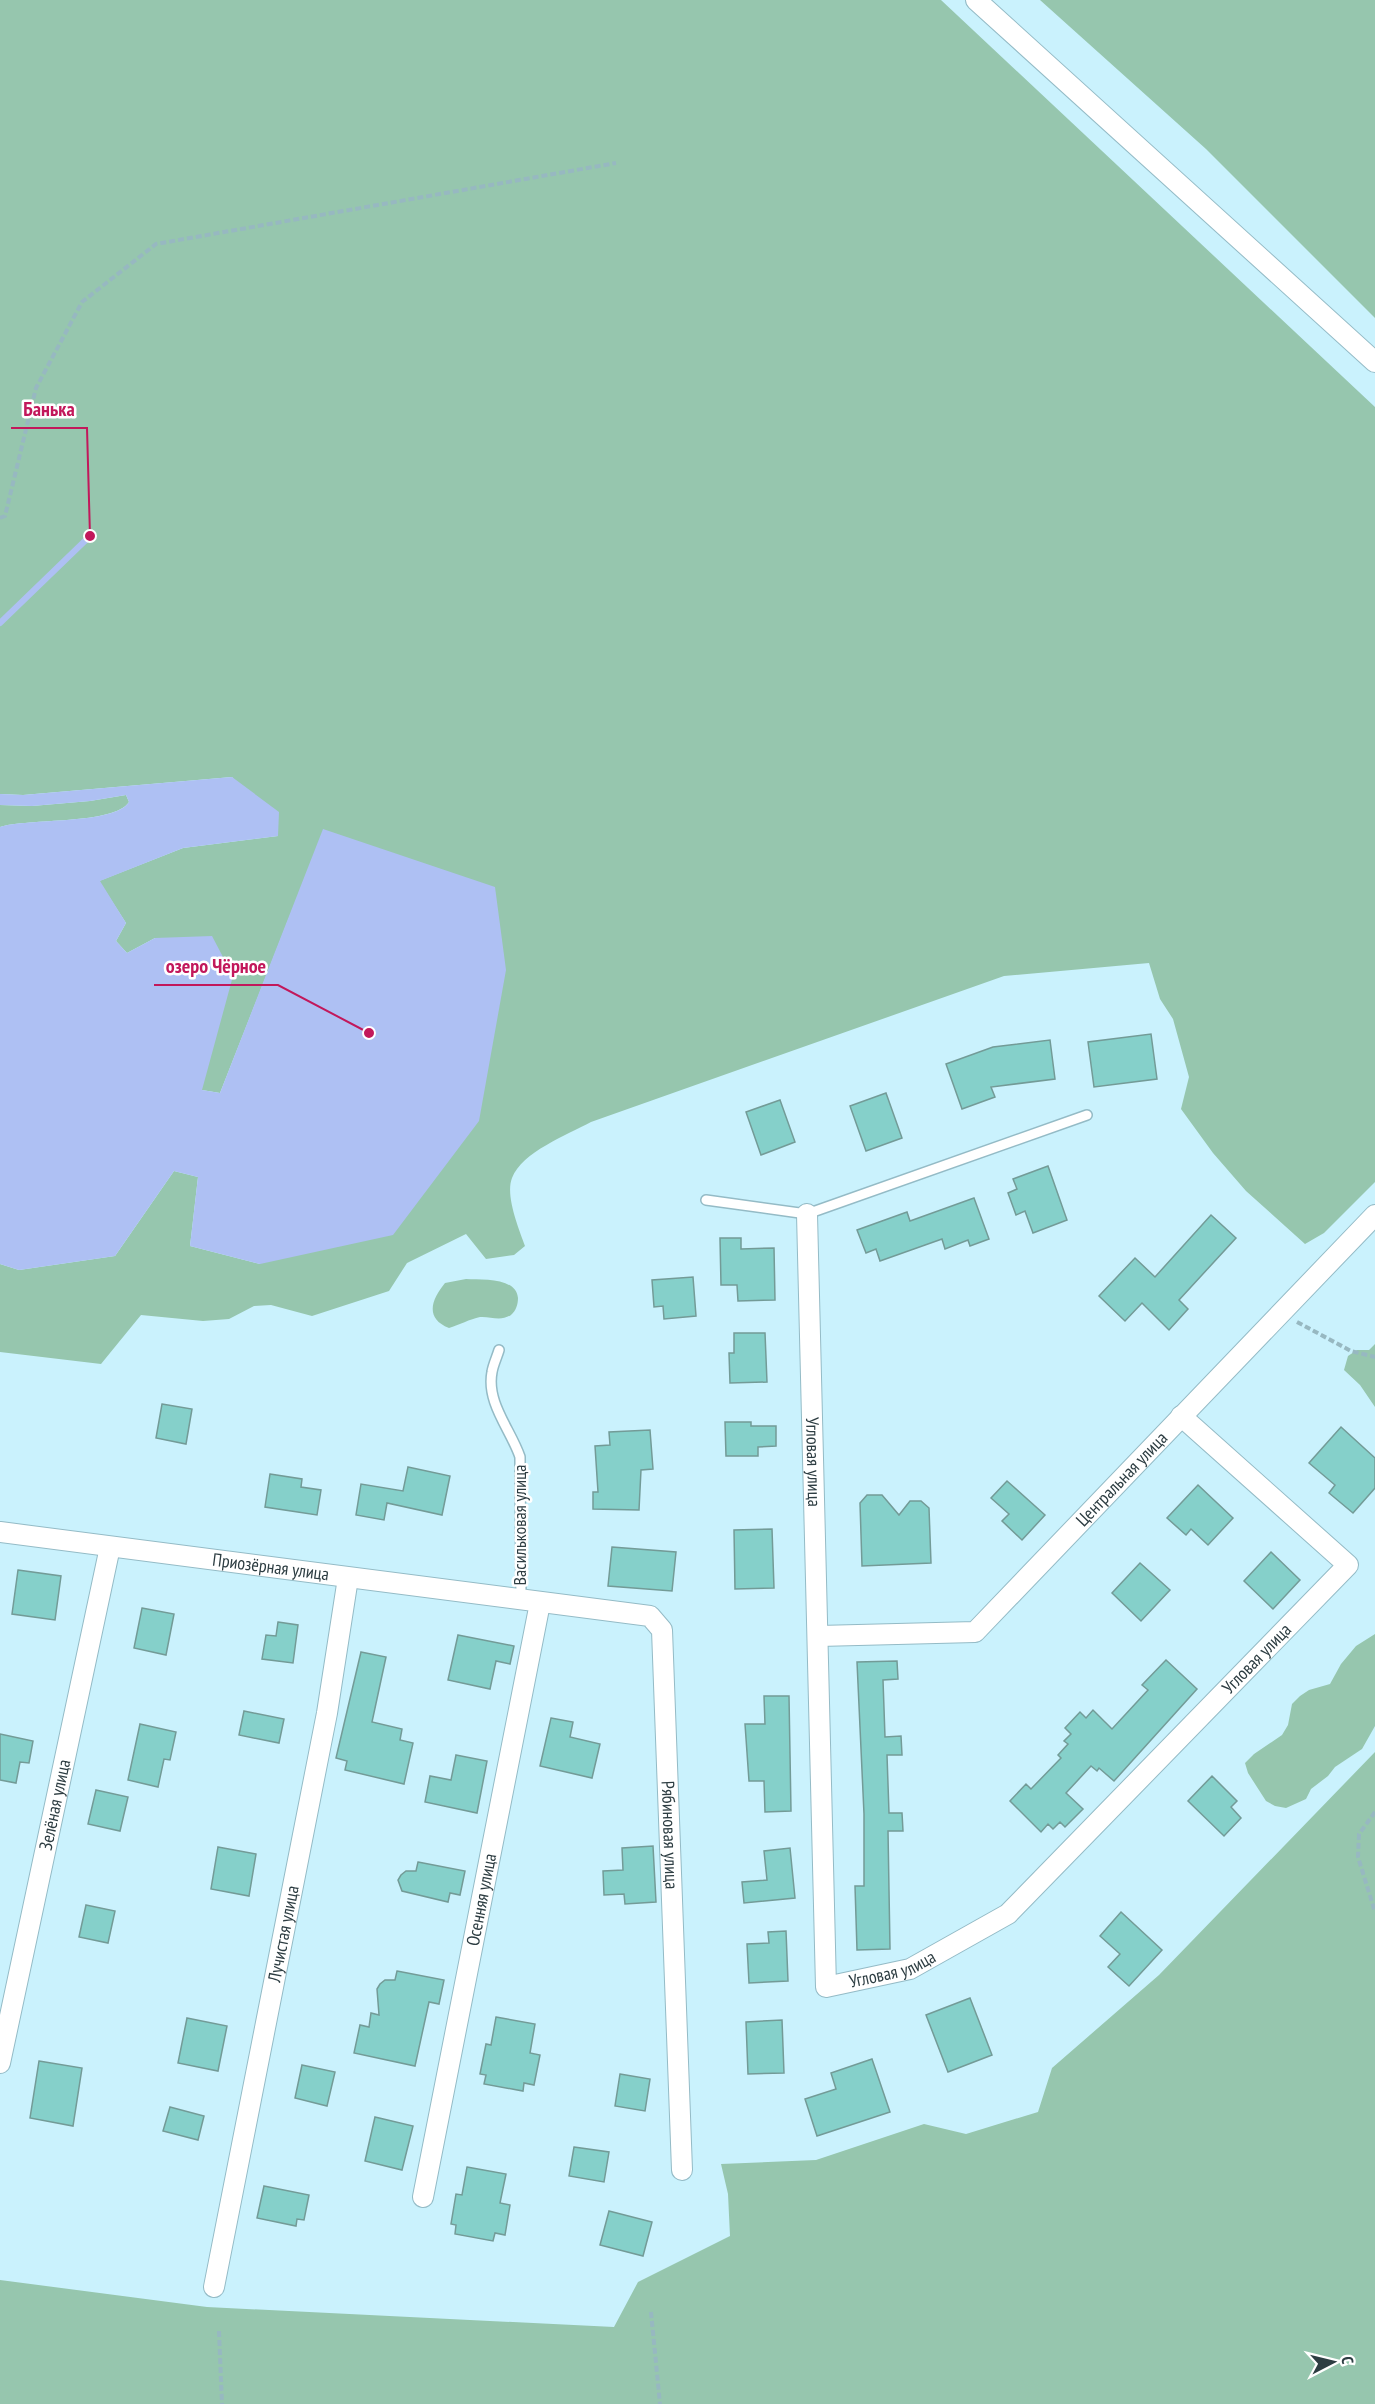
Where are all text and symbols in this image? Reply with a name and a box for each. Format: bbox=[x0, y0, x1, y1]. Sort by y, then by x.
callout: Банька bbox=[11, 390, 87, 428]
text: Банька bbox=[23, 396, 75, 422]
callout: озеро Чёрное bbox=[154, 947, 278, 985]
text: озеро Чёрное bbox=[166, 953, 266, 979]
street label: Угловая улица bbox=[801, 1417, 826, 1507]
street label: Центральная улица bbox=[1071, 1427, 1172, 1531]
street label: Васильковая улица bbox=[508, 1465, 531, 1585]
street label: Приозёрная улица bbox=[211, 1548, 330, 1585]
street label: Угловая улица bbox=[1217, 1618, 1296, 1698]
street label: Зелёная улица bbox=[34, 1757, 75, 1852]
street label: Рябиновая улица bbox=[657, 1780, 684, 1890]
street label: Осенняя улица bbox=[461, 1851, 501, 1948]
street label: Лучистая улица bbox=[262, 1884, 304, 1985]
street label: Угловая улица bbox=[847, 1945, 939, 1993]
north arrow bbox=[1303, 2332, 1363, 2392]
text: С bbox=[1338, 2355, 1358, 2366]

